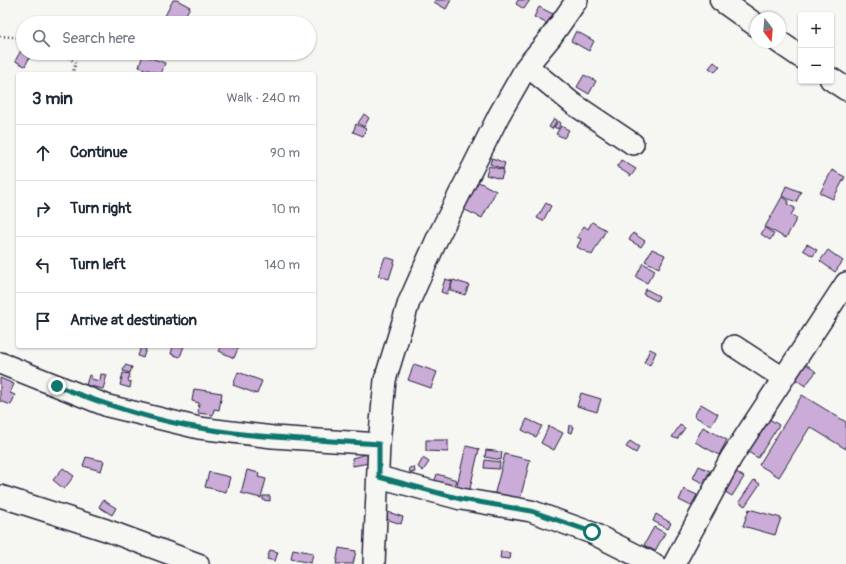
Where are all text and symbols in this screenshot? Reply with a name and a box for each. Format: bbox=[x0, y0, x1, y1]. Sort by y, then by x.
north arrow bbox=[750, 12, 786, 48]
map controls bbox=[798, 12, 834, 84]
button: + bbox=[798, 12, 834, 48]
search box bbox=[16, 16, 316, 60]
icon: search bbox=[30, 27, 52, 49]
text: Search here bbox=[62, 29, 135, 48]
button: − bbox=[798, 48, 834, 84]
text: 3 min bbox=[32, 88, 73, 109]
text: Walk · 240 m bbox=[226, 90, 300, 106]
icon: ahead bbox=[32, 142, 54, 164]
text: Continue bbox=[70, 143, 128, 162]
text: 90 m bbox=[270, 145, 300, 161]
icon: right bbox=[32, 198, 54, 220]
text: Turn right bbox=[70, 199, 131, 218]
text: 10 m bbox=[272, 201, 300, 217]
icon: left bbox=[32, 254, 54, 276]
text: Turn left bbox=[70, 255, 126, 274]
text: 140 m bbox=[264, 257, 300, 273]
icon: arrive bbox=[32, 310, 54, 332]
text: Arrive at destination bbox=[70, 311, 197, 330]
route end bbox=[48, 377, 66, 395]
route start bbox=[583, 523, 601, 541]

